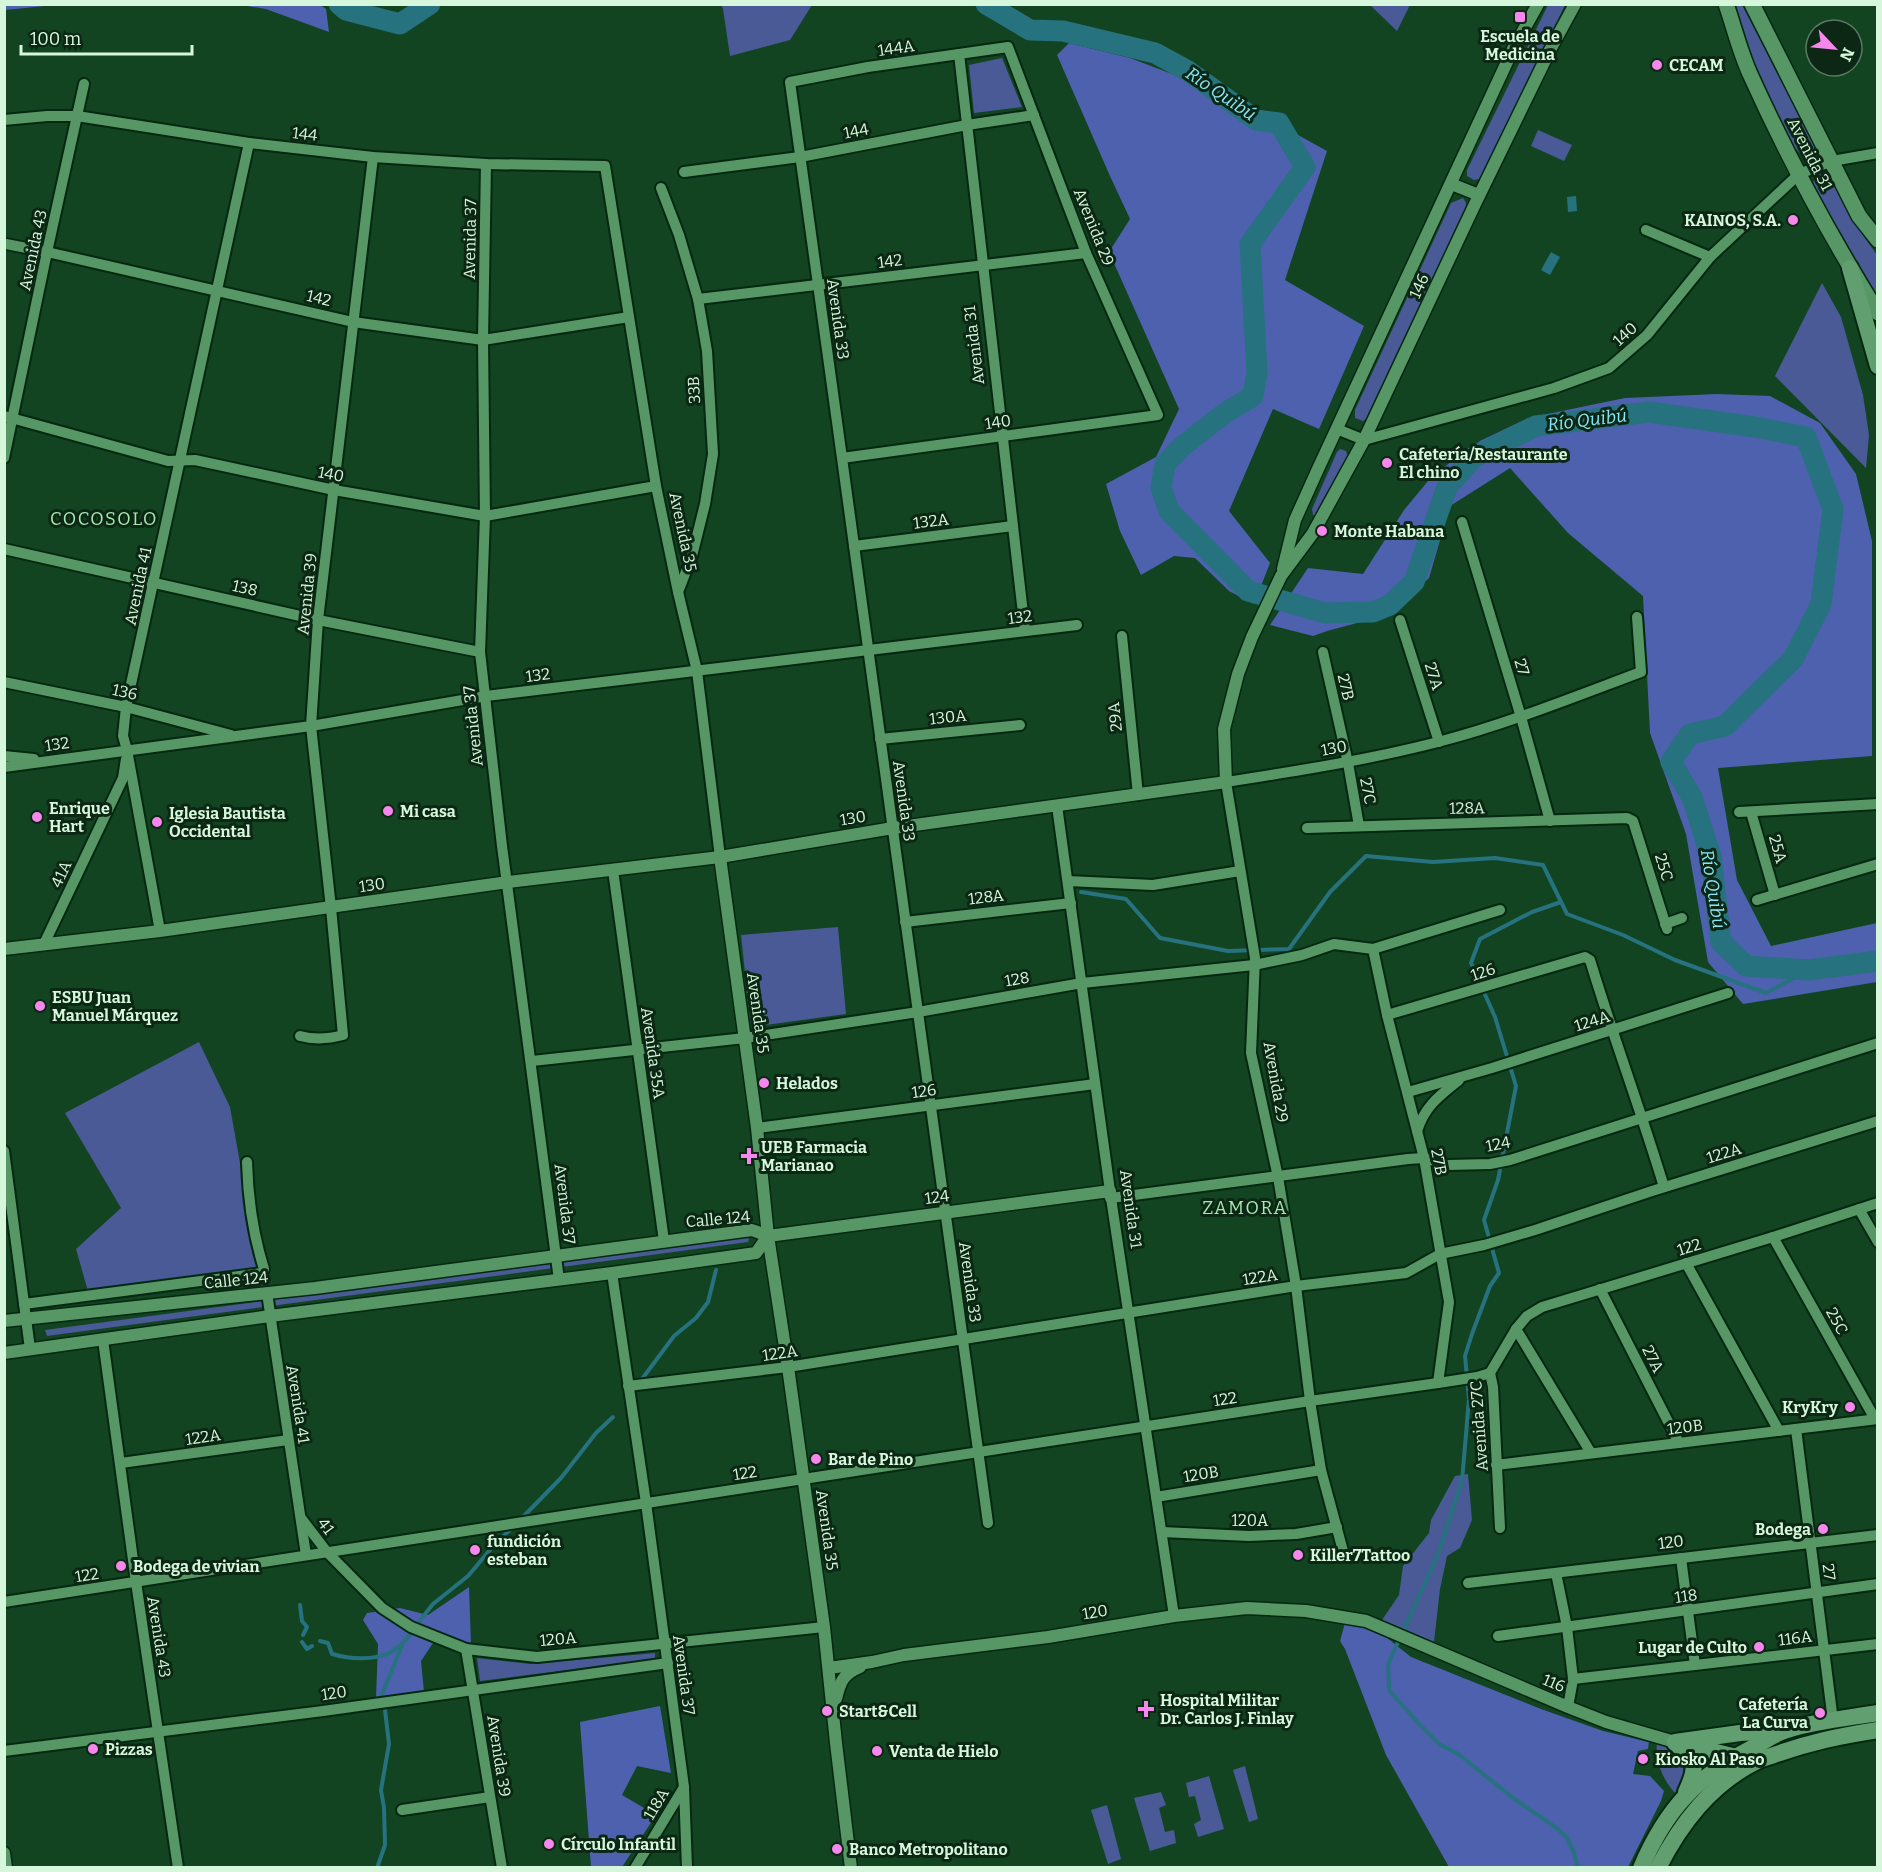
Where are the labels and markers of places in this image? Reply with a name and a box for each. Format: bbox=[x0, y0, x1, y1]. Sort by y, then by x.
marker: Escuela de Medicina bbox=[1513, 10, 1527, 24]
place label: Escuela de Medicina bbox=[1480, 27, 1560, 64]
place label: CECAM bbox=[1669, 56, 1723, 75]
marker: CECAM bbox=[1650, 58, 1664, 72]
place label: KAINOS, S.A. bbox=[1684, 211, 1781, 230]
marker: KAINOS, S.A. bbox=[1786, 213, 1800, 227]
place label: Cafetería/Restaurante El chino bbox=[1399, 445, 1568, 482]
marker: Cafetería/Restaurante El chino bbox=[1380, 456, 1394, 470]
place label: Monte Habana bbox=[1334, 522, 1444, 541]
marker: Monte Habana bbox=[1315, 524, 1329, 538]
place label: Enrique Hart bbox=[49, 799, 110, 836]
place label: Mi casa bbox=[400, 802, 456, 821]
place label: Iglesia Bautista Occidental bbox=[169, 804, 286, 841]
marker: Mi casa bbox=[381, 804, 395, 818]
marker: Enrique Hart bbox=[30, 810, 44, 824]
marker: Iglesia Bautista Occidental bbox=[150, 815, 164, 829]
place label: ESBU Juan Manuel Márquez bbox=[52, 988, 178, 1025]
marker: ESBU Juan Manuel Márquez bbox=[33, 999, 47, 1013]
place label: Helados bbox=[776, 1074, 838, 1093]
marker: Helados bbox=[757, 1076, 771, 1090]
place label: UEB Farmacia Marianao bbox=[761, 1138, 867, 1175]
marker: UEB Farmacia Marianao bbox=[742, 1149, 756, 1163]
place label: KryKry bbox=[1782, 1398, 1838, 1417]
marker: KryKry bbox=[1843, 1400, 1857, 1414]
place label: Bar de Pino bbox=[828, 1450, 913, 1469]
marker: Bar de Pino bbox=[809, 1452, 823, 1466]
place label: Bodega bbox=[1755, 1520, 1811, 1539]
marker: Bodega bbox=[1816, 1522, 1830, 1536]
place label: fundición esteban bbox=[487, 1532, 562, 1569]
marker: fundición esteban bbox=[468, 1543, 482, 1557]
place label: Killer7Tattoo bbox=[1310, 1546, 1410, 1565]
marker: Killer7Tattoo bbox=[1291, 1548, 1305, 1562]
place label: Bodega de vivian bbox=[133, 1557, 260, 1576]
marker: Bodega de vivian bbox=[114, 1559, 128, 1573]
place label: Lugar de Culto bbox=[1638, 1638, 1747, 1657]
marker: Lugar de Culto bbox=[1752, 1640, 1766, 1654]
place label: Hospital Militar Dr. Carlos J. Finlay bbox=[1160, 1691, 1294, 1728]
place label: Cafetería La Curva bbox=[1738, 1695, 1808, 1732]
marker: Hospital Militar Dr. Carlos J. Finlay bbox=[1137, 1700, 1155, 1718]
place label: Start&Cell bbox=[839, 1702, 917, 1721]
marker: Start&Cell bbox=[820, 1704, 834, 1718]
marker: Cafetería La Curva bbox=[1813, 1706, 1827, 1720]
place label: Pizzas bbox=[105, 1740, 153, 1759]
marker: Pizzas bbox=[86, 1742, 100, 1756]
place label: Venta de Hielo bbox=[889, 1742, 998, 1761]
marker: Venta de Hielo bbox=[870, 1744, 884, 1758]
place label: Kiosko Al Paso bbox=[1655, 1750, 1764, 1769]
marker: Kiosko Al Paso bbox=[1636, 1752, 1650, 1766]
place label: Círculo Infantil bbox=[561, 1835, 676, 1854]
marker: Círculo Infantil bbox=[542, 1837, 556, 1851]
place label: Banco Metropolitano bbox=[849, 1840, 1008, 1859]
marker: Banco Metropolitano bbox=[830, 1842, 844, 1856]

